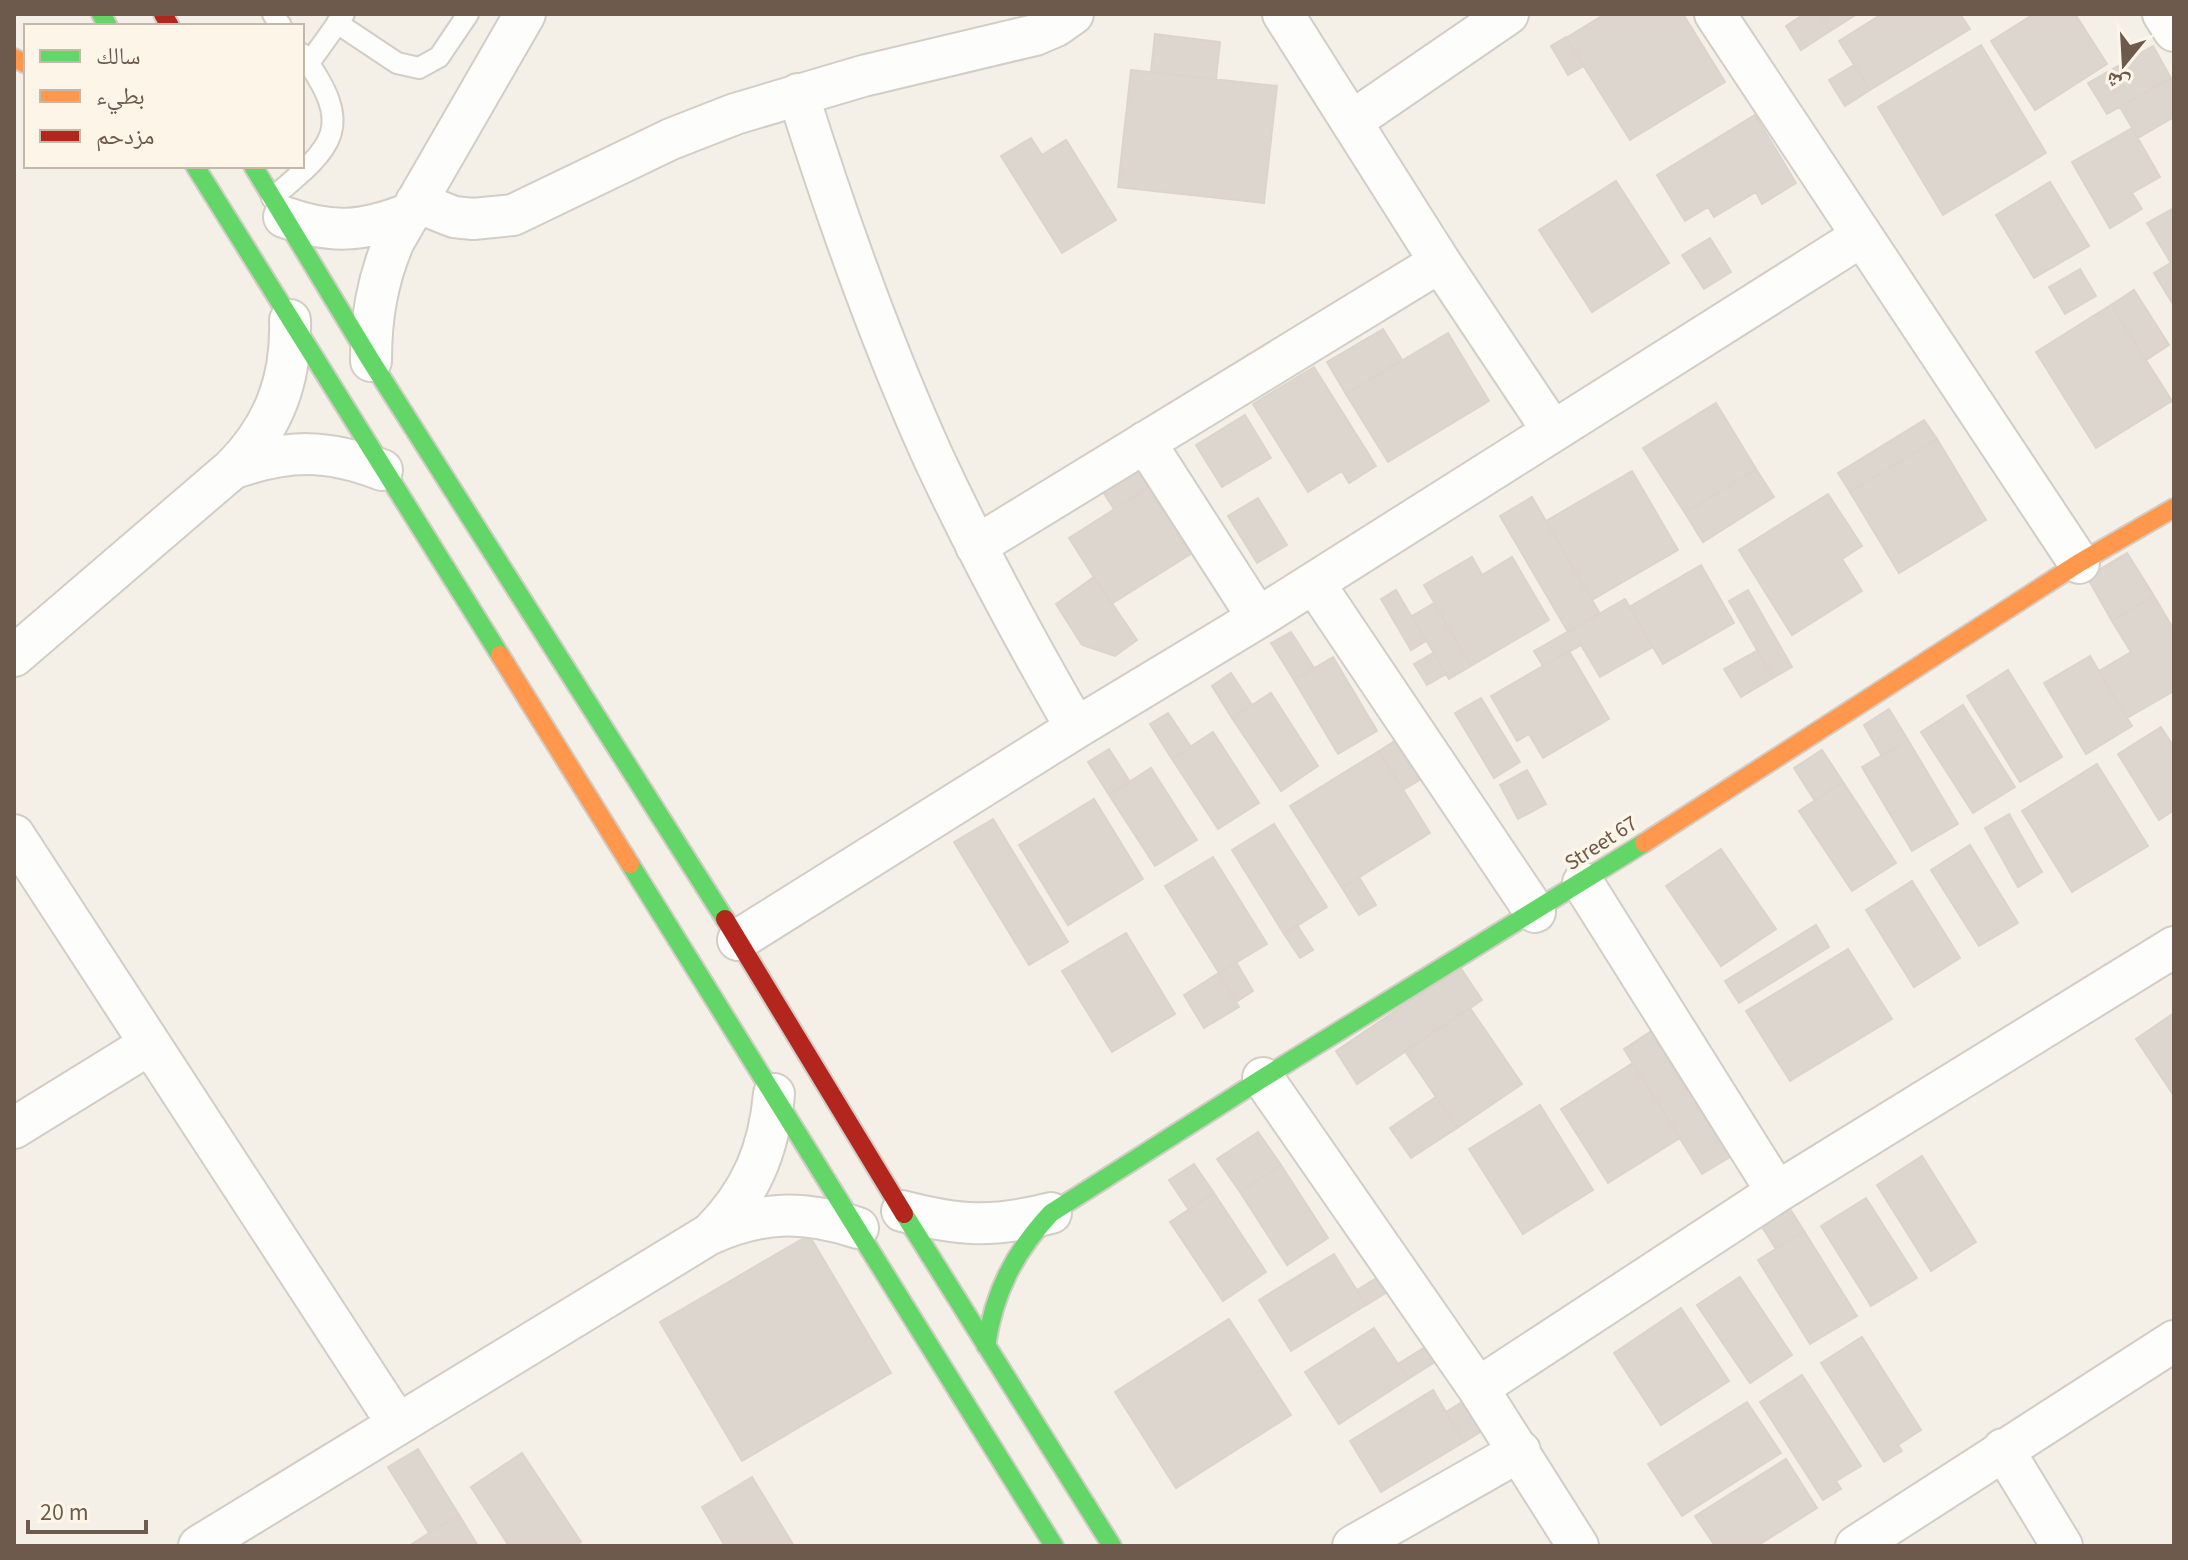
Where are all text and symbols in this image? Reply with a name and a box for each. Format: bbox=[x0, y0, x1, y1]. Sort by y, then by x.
legend bbox=[24, 24, 304, 168]
north arrow bbox=[2084, 24, 2164, 104]
text: سالك bbox=[96, 39, 141, 74]
text: ش bbox=[2102, 63, 2134, 101]
text: بطيء bbox=[96, 79, 145, 115]
text: مزدحم bbox=[96, 119, 155, 154]
street label: Street 67 bbox=[1558, 807, 1644, 879]
scale bar bbox=[28, 1484, 146, 1534]
text: 20 m bbox=[40, 1495, 89, 1530]

